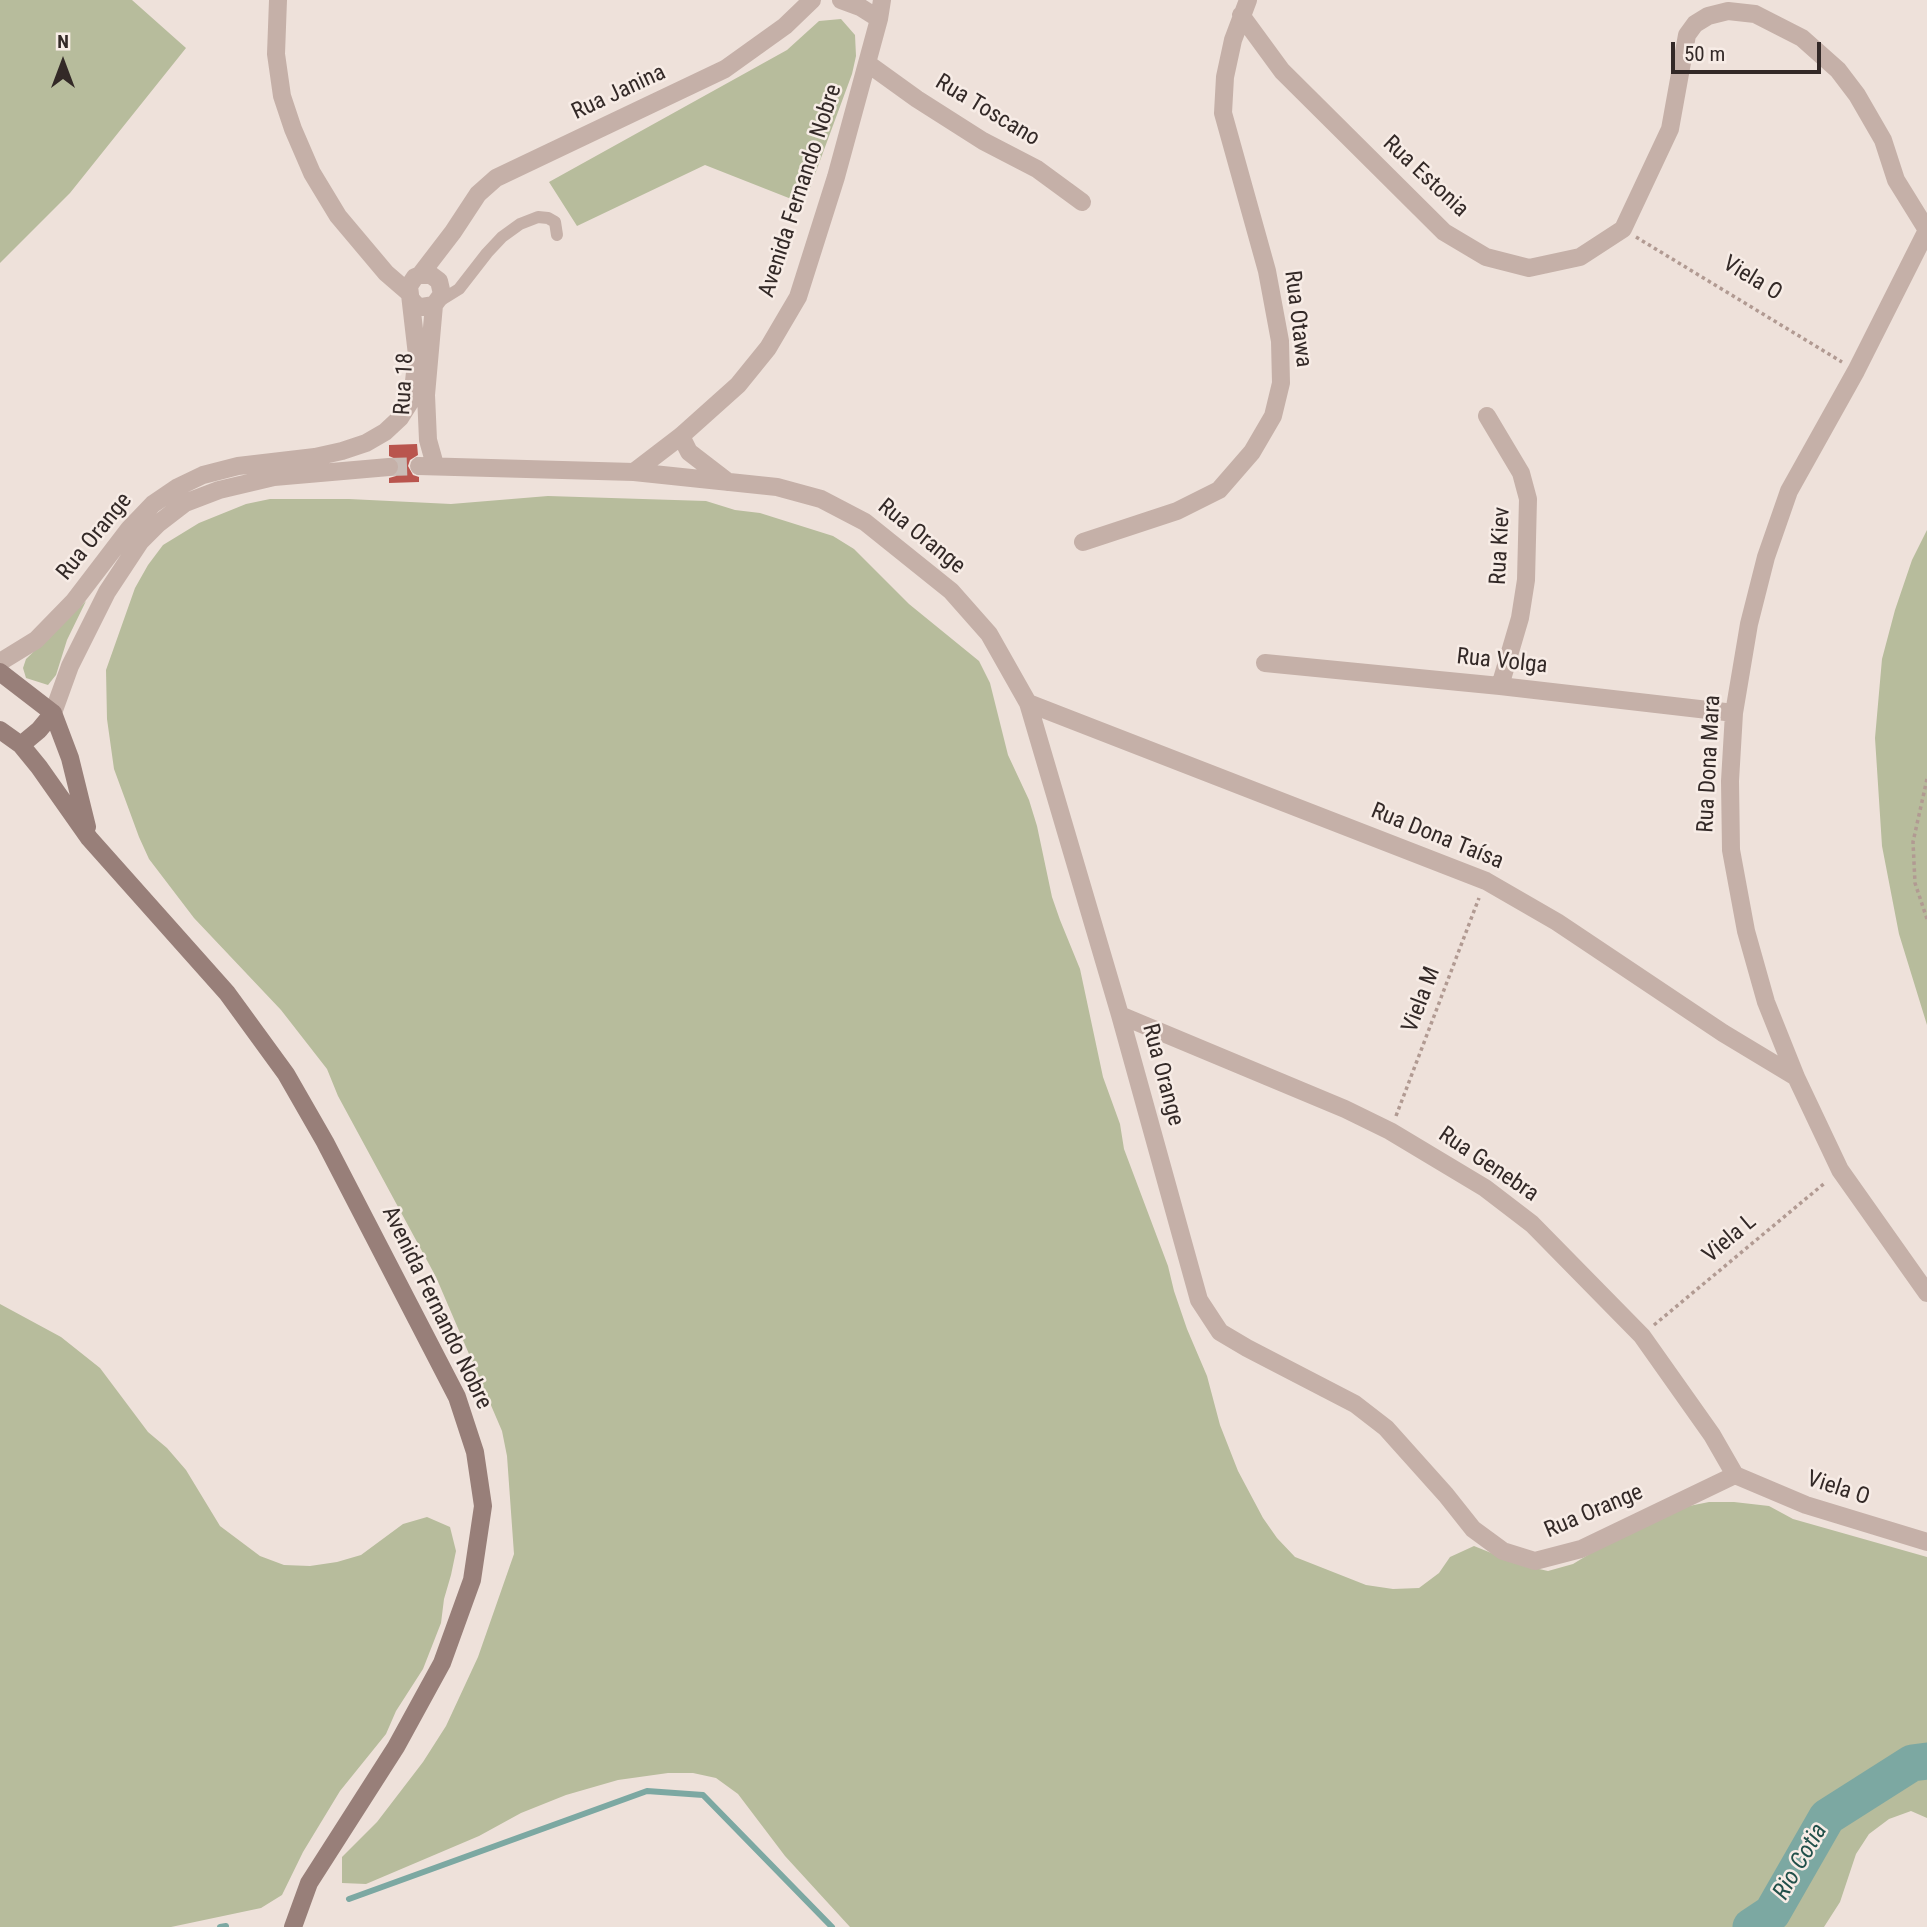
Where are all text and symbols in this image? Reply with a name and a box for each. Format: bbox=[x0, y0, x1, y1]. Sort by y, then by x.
north arrow bbox=[28, 28, 98, 98]
scale bar bbox=[1675, 28, 1826, 72]
text: N bbox=[57, 30, 69, 53]
text: 50 m bbox=[1684, 42, 1725, 66]
street label: Rua Janina bbox=[568, 59, 670, 127]
street label: Rua Toscano bbox=[930, 69, 1044, 153]
street label: Avenida Fernando Nobre bbox=[754, 81, 848, 301]
street label: Rua Estonia bbox=[1376, 130, 1474, 224]
street label: Viela O bbox=[1717, 251, 1787, 307]
street label: Rua Otawa bbox=[1277, 269, 1317, 369]
street label: Rua 18 bbox=[390, 352, 420, 416]
street label: Rua Orange bbox=[51, 488, 139, 586]
street label: Rua Orange bbox=[872, 493, 970, 581]
street label: Rua Kiev bbox=[1485, 506, 1517, 586]
street label: Rua Volga bbox=[1455, 644, 1549, 680]
street label: Rua Dona Mara bbox=[1693, 695, 1727, 833]
street label: Rua Dona Taísa bbox=[1367, 798, 1507, 876]
street label: Viela M bbox=[1397, 963, 1447, 1037]
street label: Rua Orange bbox=[1135, 1021, 1189, 1129]
street label: Rua Genebra bbox=[1433, 1121, 1543, 1209]
street label: Avenida Fernando Nobre bbox=[375, 1202, 497, 1414]
street label: Viela L bbox=[1698, 1209, 1762, 1269]
street label: Viela O bbox=[1803, 1466, 1873, 1512]
street label: Rua Orange bbox=[1541, 1479, 1647, 1545]
water label: Rio Cotia bbox=[1768, 1819, 1834, 1905]

